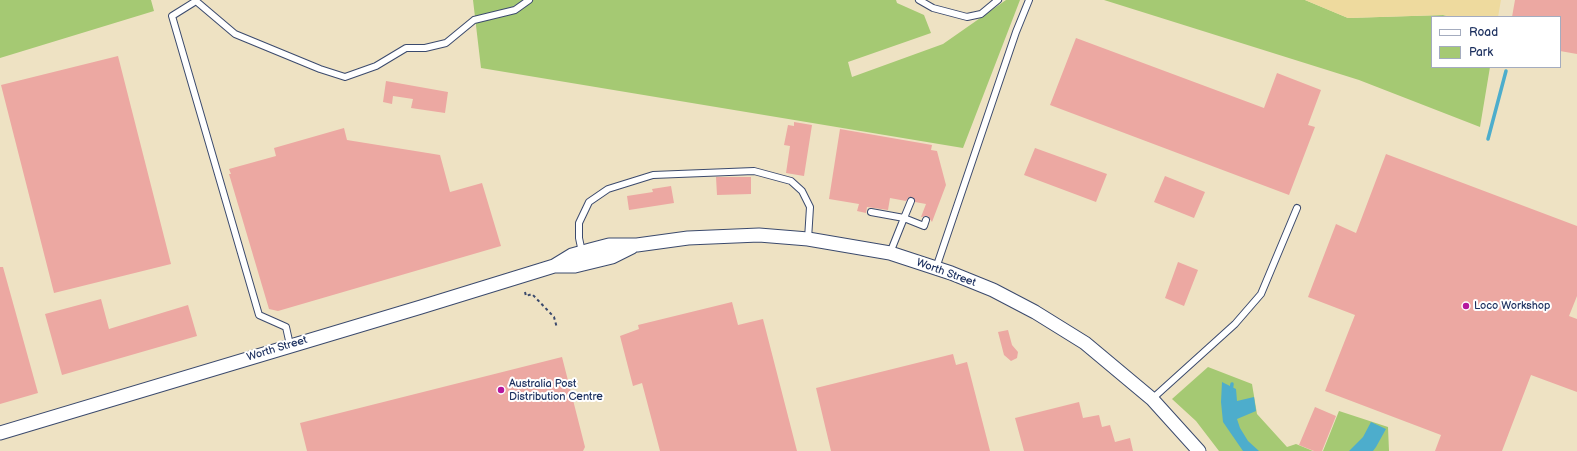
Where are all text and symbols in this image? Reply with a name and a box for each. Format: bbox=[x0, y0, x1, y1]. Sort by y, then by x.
legend bbox=[1431, 16, 1561, 68]
text: Road bbox=[1469, 25, 1498, 40]
text: Park bbox=[1469, 45, 1493, 60]
street label: Worth Street bbox=[914, 256, 978, 290]
place label: Loco Workshop bbox=[1474, 299, 1550, 313]
marker: Loco Workshop bbox=[1461, 301, 1471, 311]
street label: Worth Street bbox=[245, 334, 309, 364]
place label: Australia Post Distribution Centre bbox=[509, 377, 603, 403]
marker: Australia Post Distribution Centre bbox=[496, 385, 506, 395]

